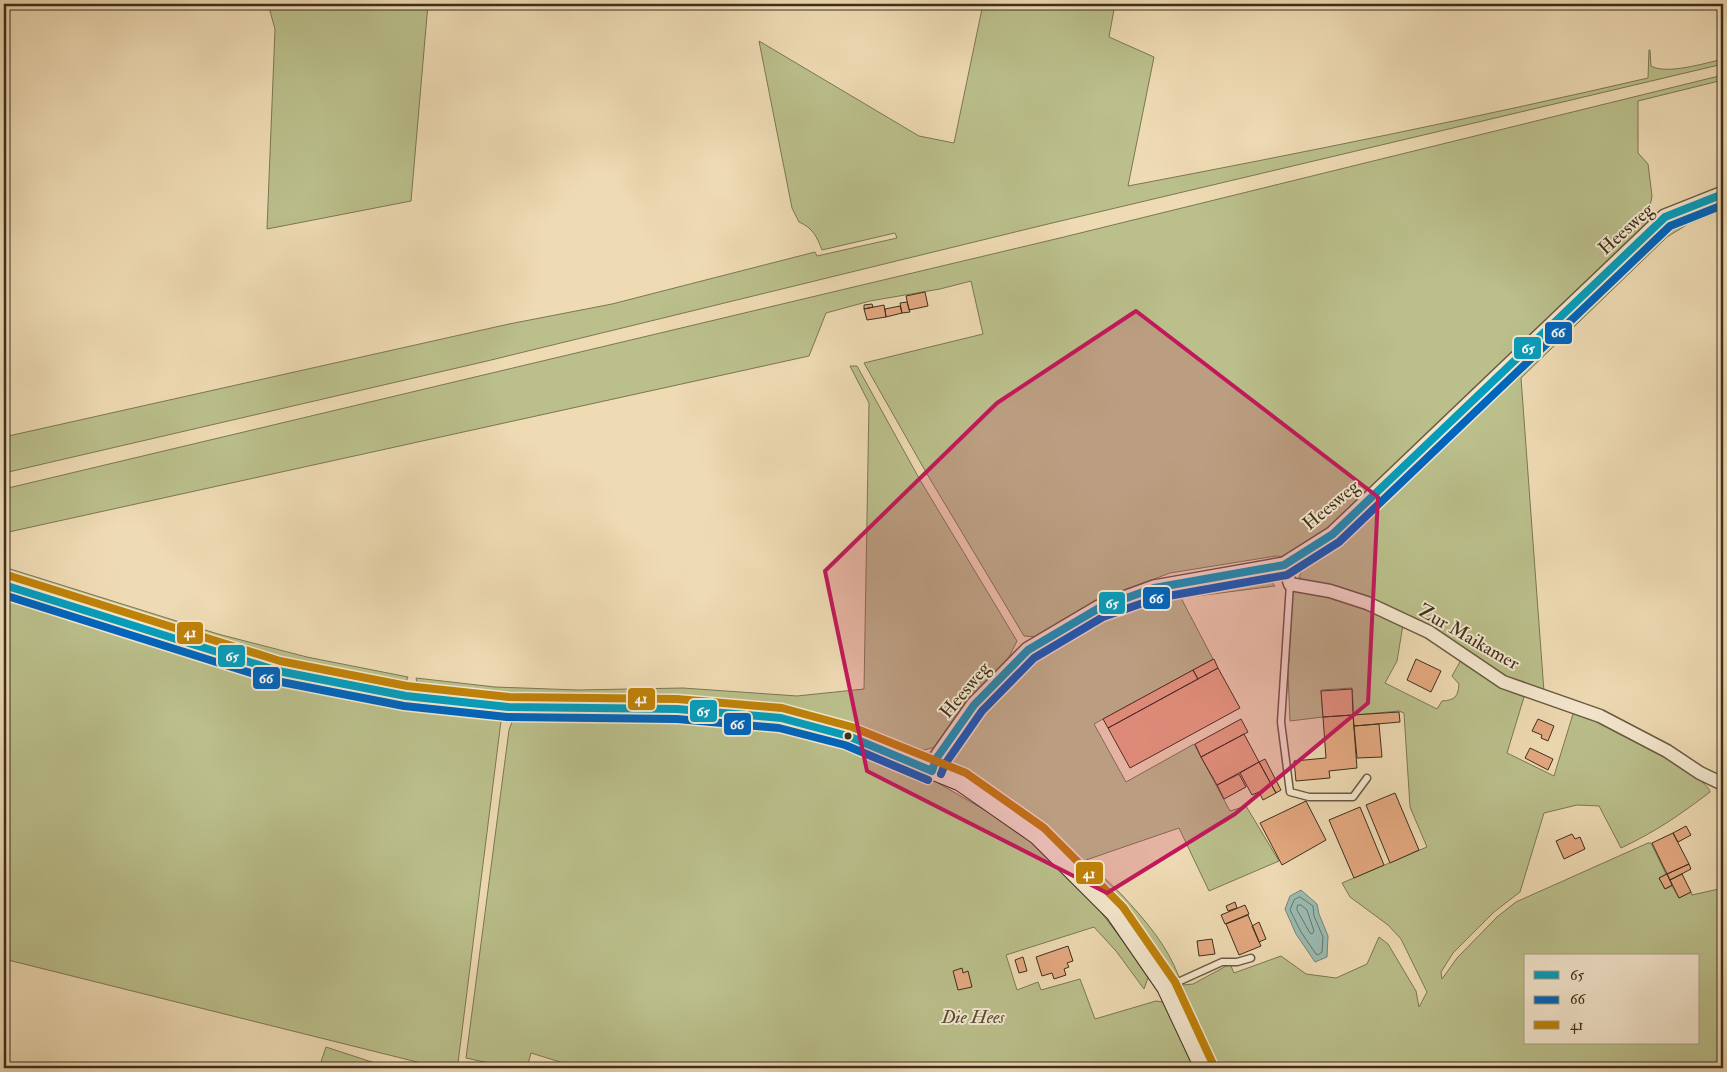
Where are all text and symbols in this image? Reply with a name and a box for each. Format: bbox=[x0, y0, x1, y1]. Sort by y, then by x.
street label: Heesweg bbox=[1593, 197, 1659, 260]
line badge: 66 bbox=[1544, 321, 1573, 345]
text: 66 bbox=[1551, 324, 1566, 341]
line badge: 65 bbox=[1513, 336, 1542, 360]
text: 65 bbox=[1521, 340, 1535, 357]
street label: Heesweg bbox=[1298, 474, 1365, 536]
line badge: 66 bbox=[1142, 586, 1171, 610]
text: 66 bbox=[1149, 590, 1164, 607]
line badge: 65 bbox=[1098, 591, 1126, 615]
text: 65 bbox=[1105, 595, 1119, 612]
street label: Zur Maikamer bbox=[1414, 598, 1524, 676]
line badge: 41 bbox=[176, 621, 204, 645]
text: 41 bbox=[183, 624, 196, 641]
line badge: 65 bbox=[217, 644, 246, 668]
text: 65 bbox=[225, 648, 239, 665]
street label: Heesweg bbox=[934, 656, 996, 723]
line badge: 66 bbox=[252, 666, 281, 690]
text: 66 bbox=[259, 670, 274, 687]
line badge: 41 bbox=[627, 687, 656, 711]
text: 41 bbox=[634, 690, 647, 707]
line badge: 65 bbox=[689, 699, 718, 723]
text: 65 bbox=[696, 703, 710, 720]
line badge: 66 bbox=[723, 712, 752, 736]
text: 66 bbox=[730, 716, 745, 733]
unlabelled marker bbox=[843, 731, 853, 741]
line badge: 41 bbox=[1075, 861, 1104, 885]
text: 41 bbox=[1082, 865, 1095, 882]
legend bbox=[1524, 954, 1700, 1044]
text: 65 bbox=[1570, 966, 1585, 985]
text: 66 bbox=[1570, 990, 1587, 1009]
park label: Die Hees bbox=[940, 1005, 1005, 1029]
text: 41 bbox=[1570, 1016, 1583, 1035]

